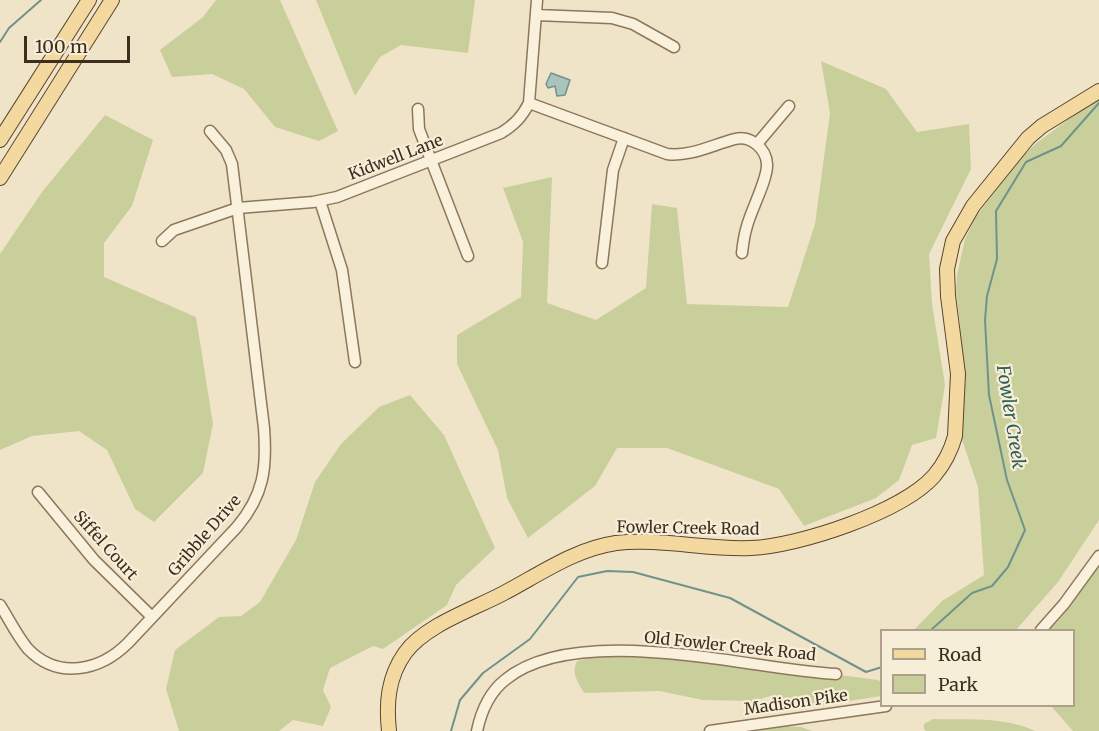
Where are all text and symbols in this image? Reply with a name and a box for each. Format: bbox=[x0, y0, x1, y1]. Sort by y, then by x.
scale bar bbox=[27, 24, 134, 62]
text: 100 m bbox=[35, 35, 88, 58]
street label: Kidwell Lane bbox=[346, 131, 446, 185]
water label: Fowler Creek bbox=[991, 364, 1029, 470]
street label: Gribble Drive bbox=[165, 492, 245, 580]
street label: Siffel Court bbox=[69, 507, 141, 585]
street label: Fowler Creek Road bbox=[616, 518, 760, 540]
street label: Old Fowler Creek Road bbox=[643, 628, 817, 666]
legend bbox=[880, 629, 1075, 707]
text: Road bbox=[938, 643, 982, 666]
text: Park bbox=[938, 673, 978, 696]
street label: Madison Pike bbox=[743, 686, 849, 720]

